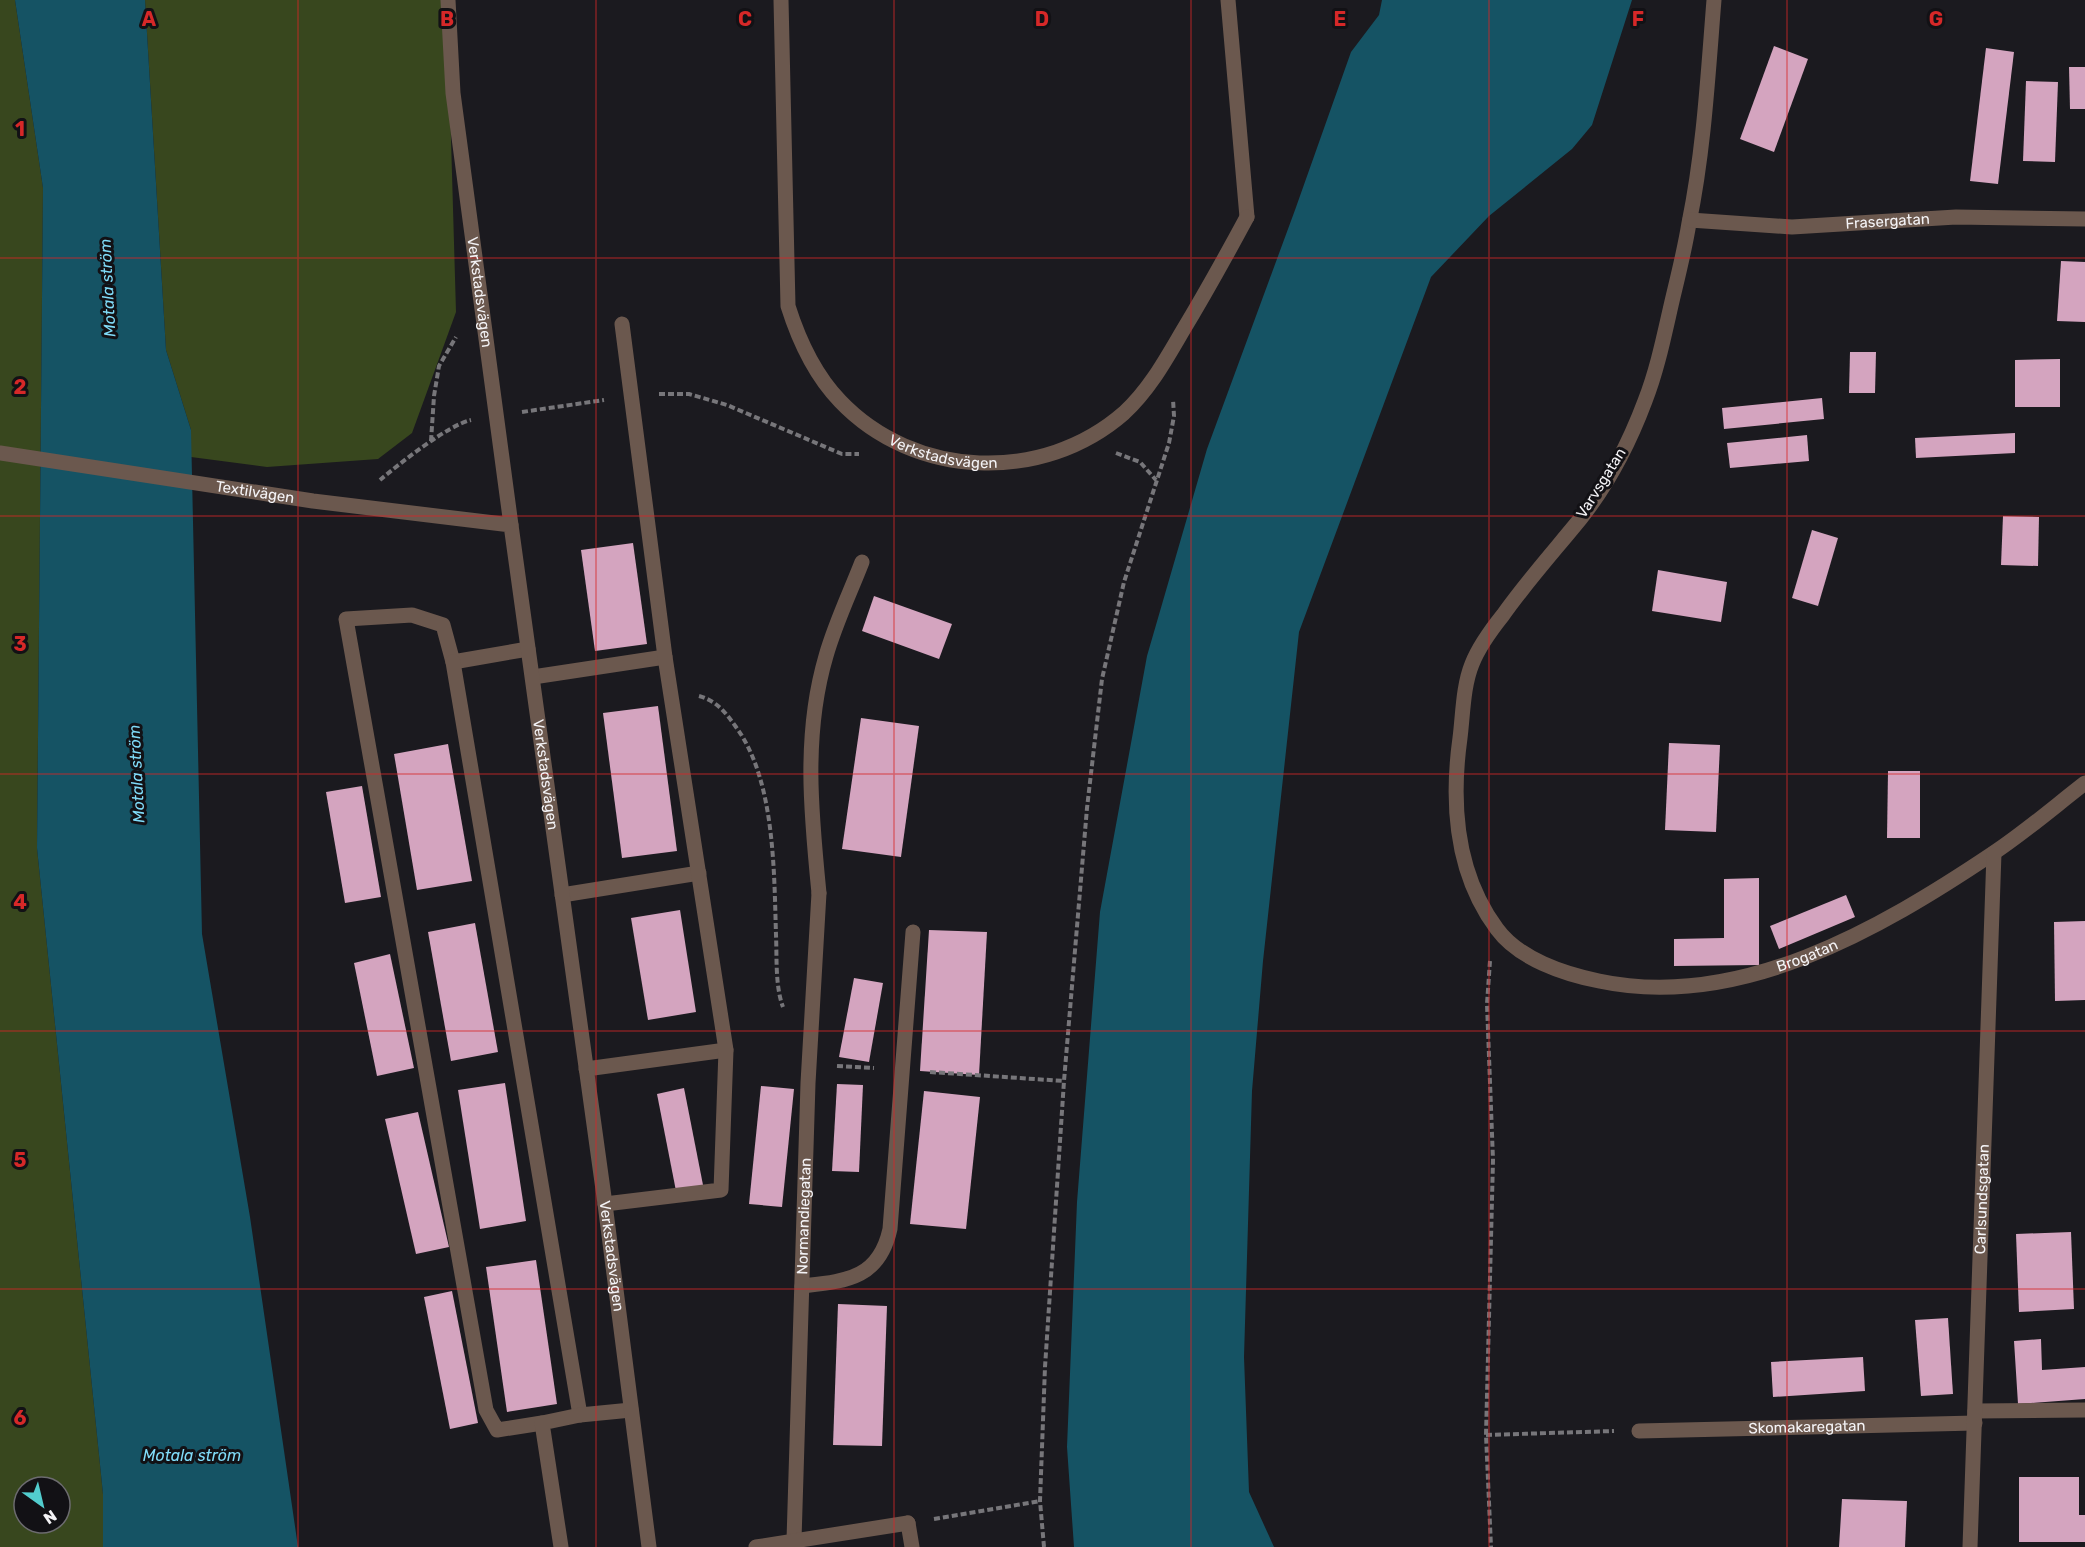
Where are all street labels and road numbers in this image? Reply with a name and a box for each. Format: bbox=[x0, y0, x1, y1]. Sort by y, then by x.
street label: Frasergatan bbox=[1845, 210, 1930, 233]
street label: Verkstadsvägen bbox=[463, 236, 496, 349]
street label: Verkstadsvägen bbox=[886, 431, 998, 472]
street label: Varvsgatan bbox=[1572, 445, 1630, 521]
street label: Textilvägen bbox=[214, 477, 296, 507]
street label: Verkstadsvägen bbox=[529, 718, 562, 831]
street label: Brogatan bbox=[1774, 936, 1841, 976]
street label: Carlsundsgatan bbox=[1971, 1144, 1993, 1255]
street label: Normandiegatan bbox=[793, 1157, 815, 1275]
street label: Verkstadsvägen bbox=[596, 1199, 628, 1313]
street label: Skomakaregatan bbox=[1748, 1417, 1866, 1437]

